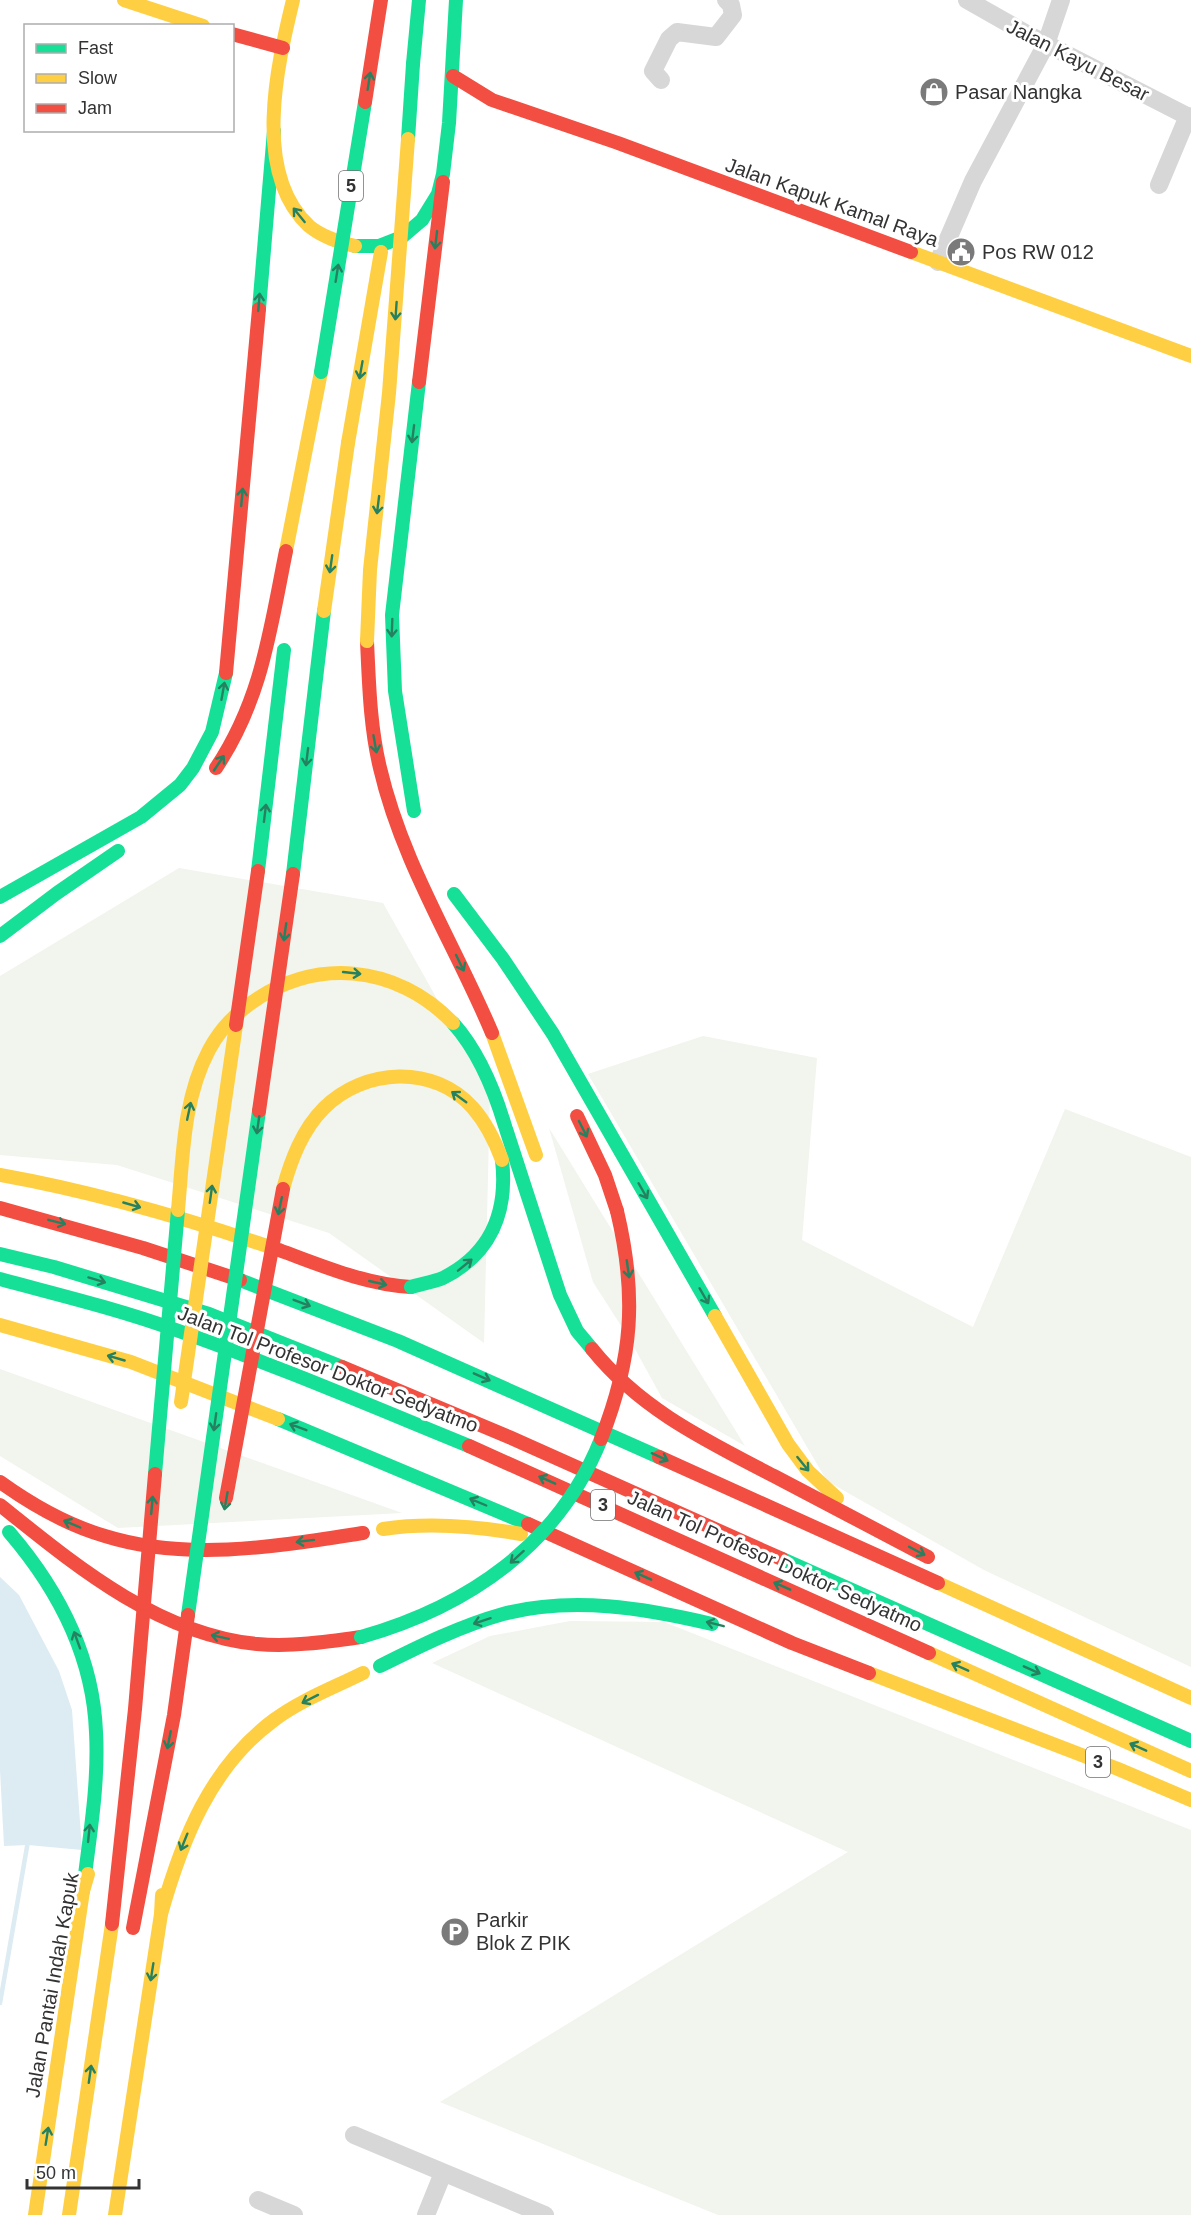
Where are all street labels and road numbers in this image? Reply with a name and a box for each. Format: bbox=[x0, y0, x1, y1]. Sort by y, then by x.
street label: Jalan Kayu Besar bbox=[1003, 15, 1153, 106]
street label: Jalan Kapuk Kamal Raya bbox=[723, 153, 942, 251]
road number: 5 bbox=[339, 171, 363, 201]
street label: Jalan Tol Profesor Doktor Sedyatmo bbox=[175, 1301, 481, 1437]
street label: Jalan Tol Profesor Doktor Sedyatmo bbox=[624, 1486, 926, 1636]
road number: 3 bbox=[591, 1490, 615, 1520]
road number: 3 bbox=[1086, 1747, 1110, 1777]
street label: Jalan Pantai Indah Kapuk bbox=[21, 1870, 83, 2099]

